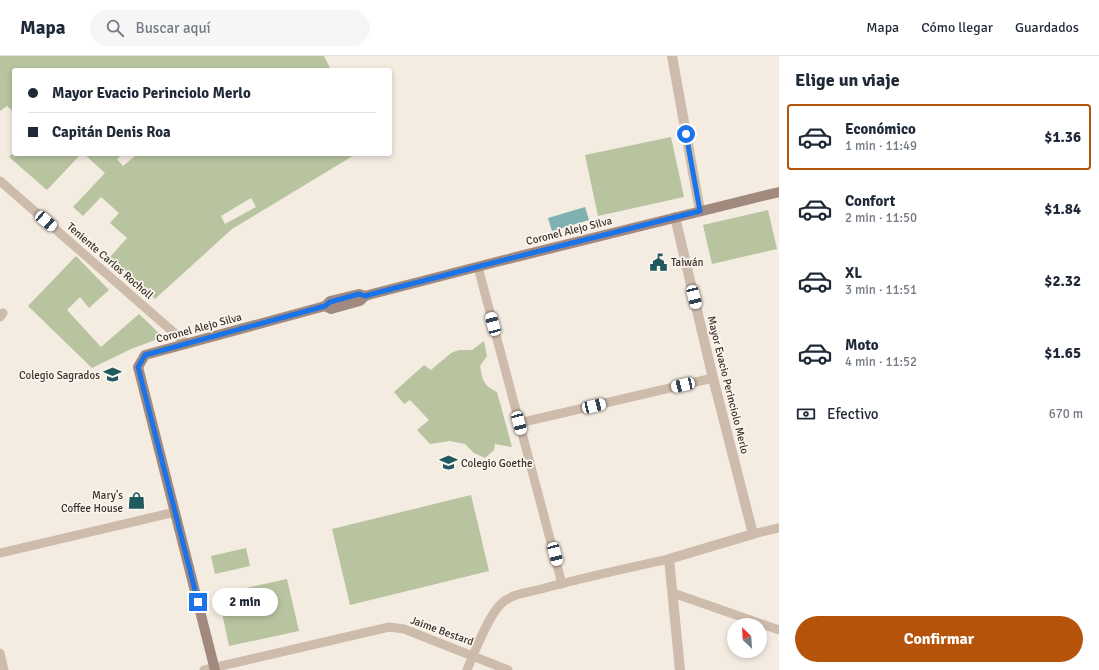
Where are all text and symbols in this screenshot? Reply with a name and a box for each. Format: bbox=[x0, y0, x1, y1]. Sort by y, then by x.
search box bbox=[90, 10, 370, 46]
text: Mapa bbox=[20, 16, 66, 40]
icon: search bbox=[104, 17, 126, 39]
text: Buscar aquí bbox=[136, 19, 211, 37]
text: Mapa bbox=[866, 19, 899, 36]
text: Cómo llegar bbox=[921, 19, 993, 36]
text: Guardados bbox=[1015, 19, 1079, 36]
text: Elige un viaje bbox=[795, 69, 900, 91]
text: Mayor Evacio Perinciolo Merlo bbox=[52, 84, 251, 102]
icon: car bbox=[797, 119, 833, 155]
text: Económico bbox=[845, 120, 916, 138]
text: Capitán Denis Roa bbox=[52, 123, 171, 141]
route start bbox=[677, 125, 695, 143]
text: $1.36 bbox=[1044, 128, 1081, 146]
text: 1 min · 11:49 bbox=[845, 138, 917, 154]
icon: car bbox=[797, 191, 833, 227]
text: Confort bbox=[845, 192, 895, 210]
text: $1.84 bbox=[1044, 200, 1081, 218]
car bbox=[33, 209, 59, 233]
text: 2 min · 11:50 bbox=[845, 210, 917, 226]
street label: Coronel Alejo Silva bbox=[525, 214, 614, 248]
street label: Teniente Carlos Rocholl bbox=[64, 220, 156, 302]
public building icon: Taiwán bbox=[648, 252, 668, 272]
place label: Taiwán bbox=[671, 256, 704, 269]
icon: car bbox=[797, 263, 833, 299]
text: XL bbox=[845, 264, 862, 282]
text: $2.32 bbox=[1044, 272, 1081, 290]
text: 3 min · 11:51 bbox=[845, 282, 917, 298]
car bbox=[685, 284, 703, 310]
street label: Coronel Alejo Silva bbox=[155, 310, 244, 346]
car bbox=[484, 311, 502, 337]
street label: Mayor Evacio Perinciolo Merlo bbox=[705, 315, 752, 456]
icon: car bbox=[797, 335, 833, 371]
text: Moto bbox=[845, 336, 879, 354]
text: $1.65 bbox=[1044, 344, 1081, 362]
text: 4 min · 11:52 bbox=[845, 354, 917, 370]
school or university icon: Colegio Sagrados bbox=[103, 365, 123, 385]
place label: Colegio Sagrados bbox=[19, 369, 100, 382]
car bbox=[670, 376, 696, 394]
car bbox=[581, 397, 607, 415]
icon: cash bbox=[795, 403, 817, 425]
text: Efectivo bbox=[827, 405, 879, 423]
text: 670 m bbox=[1049, 406, 1083, 422]
car bbox=[510, 410, 528, 436]
school or university icon: Colegio Goethe bbox=[438, 453, 458, 473]
place label: Colegio Goethe bbox=[461, 457, 532, 470]
place label: Mary's Coffee House bbox=[61, 489, 123, 515]
shop icon: Mary's Coffee House bbox=[126, 491, 146, 511]
car bbox=[546, 541, 564, 567]
callout: 2 min bbox=[212, 588, 278, 616]
route end bbox=[189, 593, 207, 611]
text: 2 min bbox=[229, 594, 261, 610]
street label: Jaime Bestard bbox=[409, 614, 475, 648]
button: Confirmar bbox=[795, 616, 1083, 662]
north arrow bbox=[727, 618, 767, 658]
map controls bbox=[727, 618, 767, 658]

